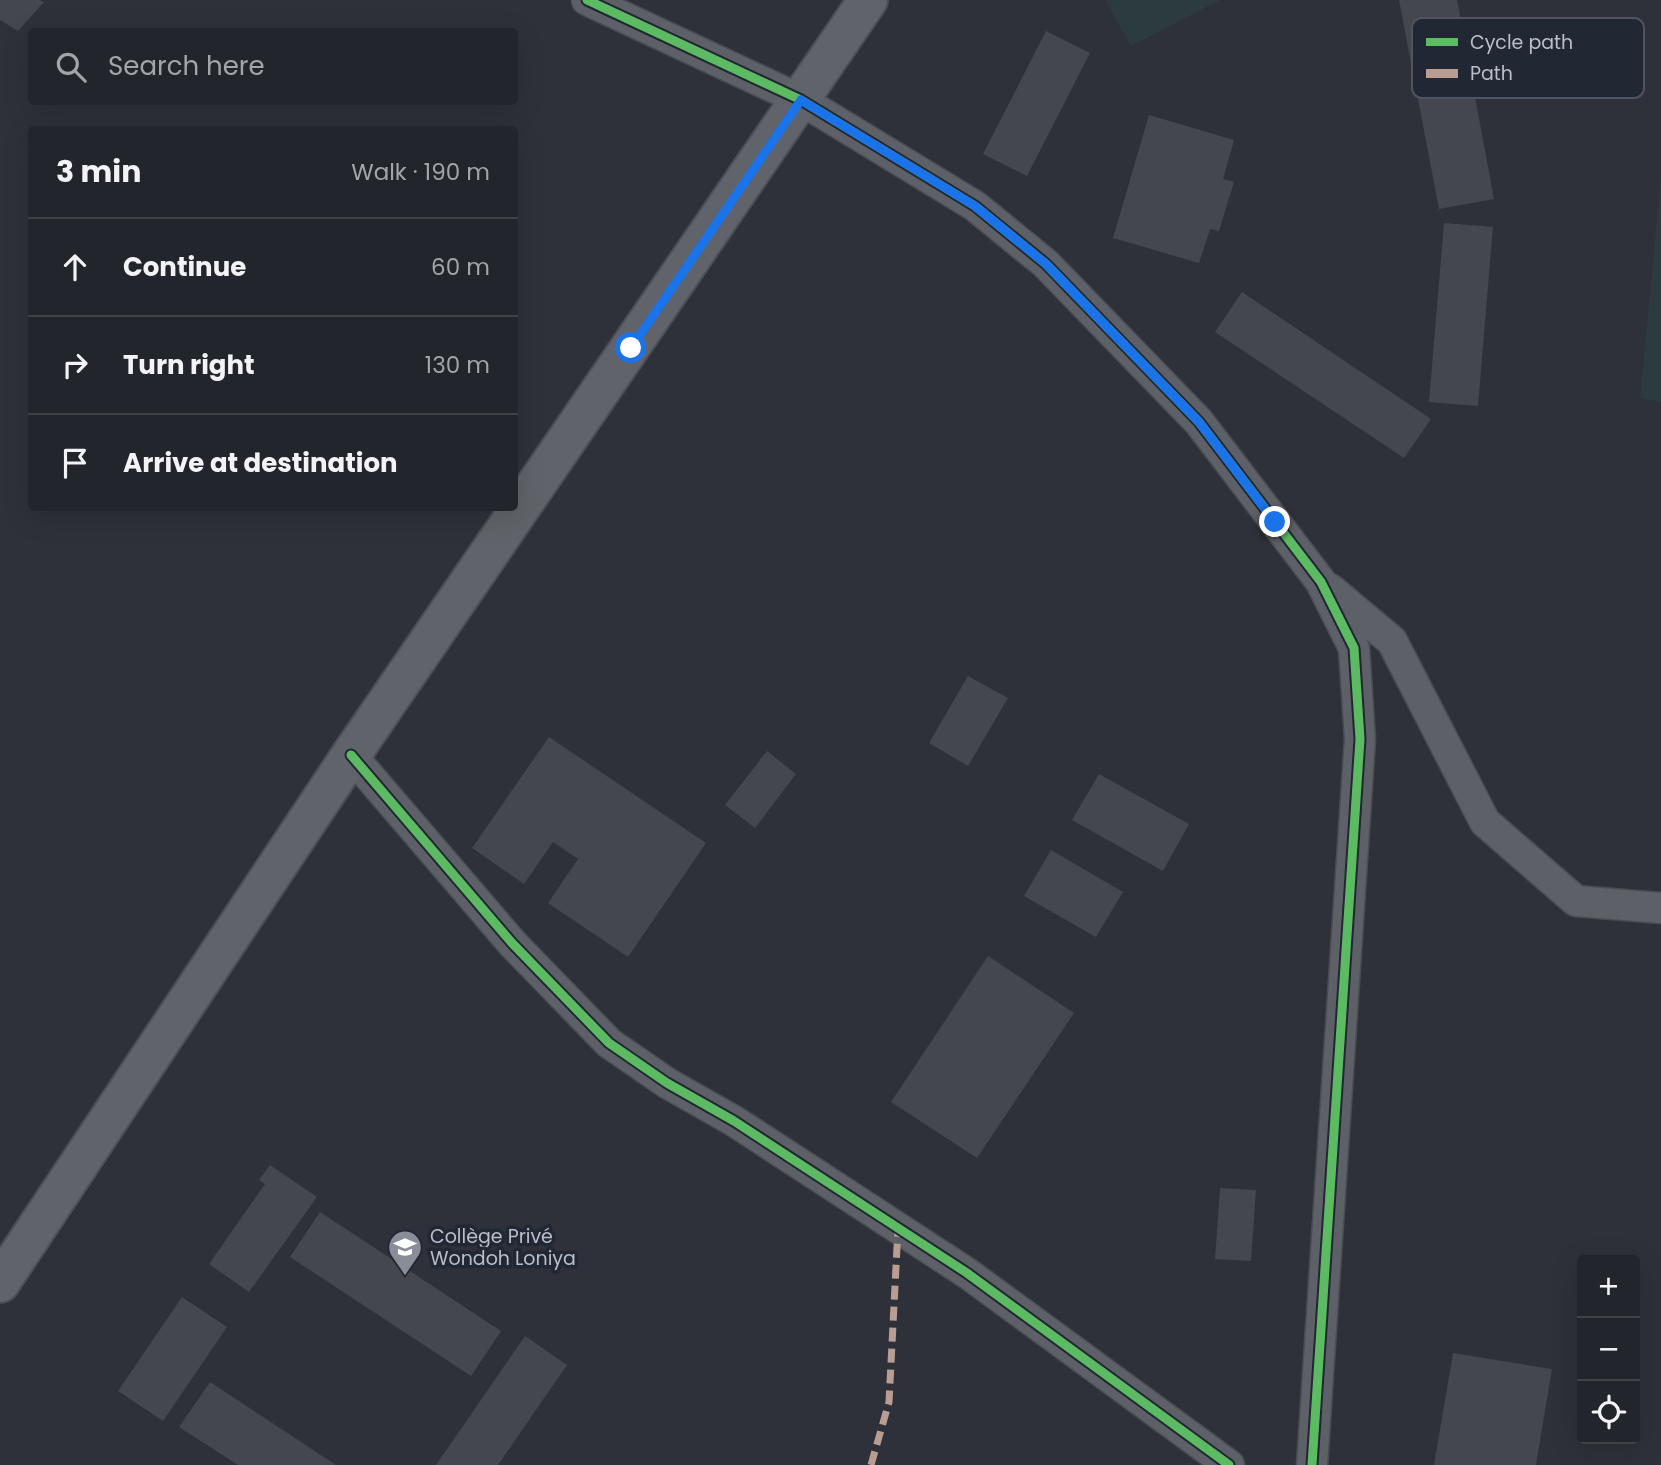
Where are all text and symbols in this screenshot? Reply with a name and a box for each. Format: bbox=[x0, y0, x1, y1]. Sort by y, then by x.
legend bbox=[1412, 18, 1644, 98]
search box bbox=[28, 28, 518, 105]
text: Cycle path bbox=[1470, 29, 1573, 56]
icon: search bbox=[52, 48, 90, 86]
text: Search here bbox=[108, 48, 265, 84]
text: Path bbox=[1470, 60, 1513, 87]
text: 3 min bbox=[56, 150, 141, 193]
text: Walk · 190 m bbox=[351, 156, 490, 188]
icon: ahead bbox=[56, 248, 94, 286]
text: Continue bbox=[123, 249, 246, 285]
text: 60 m bbox=[431, 251, 490, 283]
route start bbox=[615, 332, 646, 363]
icon: right bbox=[56, 346, 94, 384]
text: Turn right bbox=[123, 347, 255, 383]
text: 130 m bbox=[425, 349, 490, 381]
icon: arrive bbox=[56, 444, 94, 482]
text: Arrive at destination bbox=[123, 445, 398, 481]
route end bbox=[1259, 506, 1290, 537]
place label: Collège Privé Wondoh Loniya bbox=[430, 1223, 576, 1272]
school or university icon: Collège Privé Wondoh Loniya bbox=[386, 1228, 424, 1277]
map controls bbox=[1577, 1255, 1640, 1444]
button: + bbox=[1577, 1255, 1640, 1318]
button: − bbox=[1577, 1318, 1640, 1381]
button: locate bbox=[1577, 1381, 1640, 1444]

